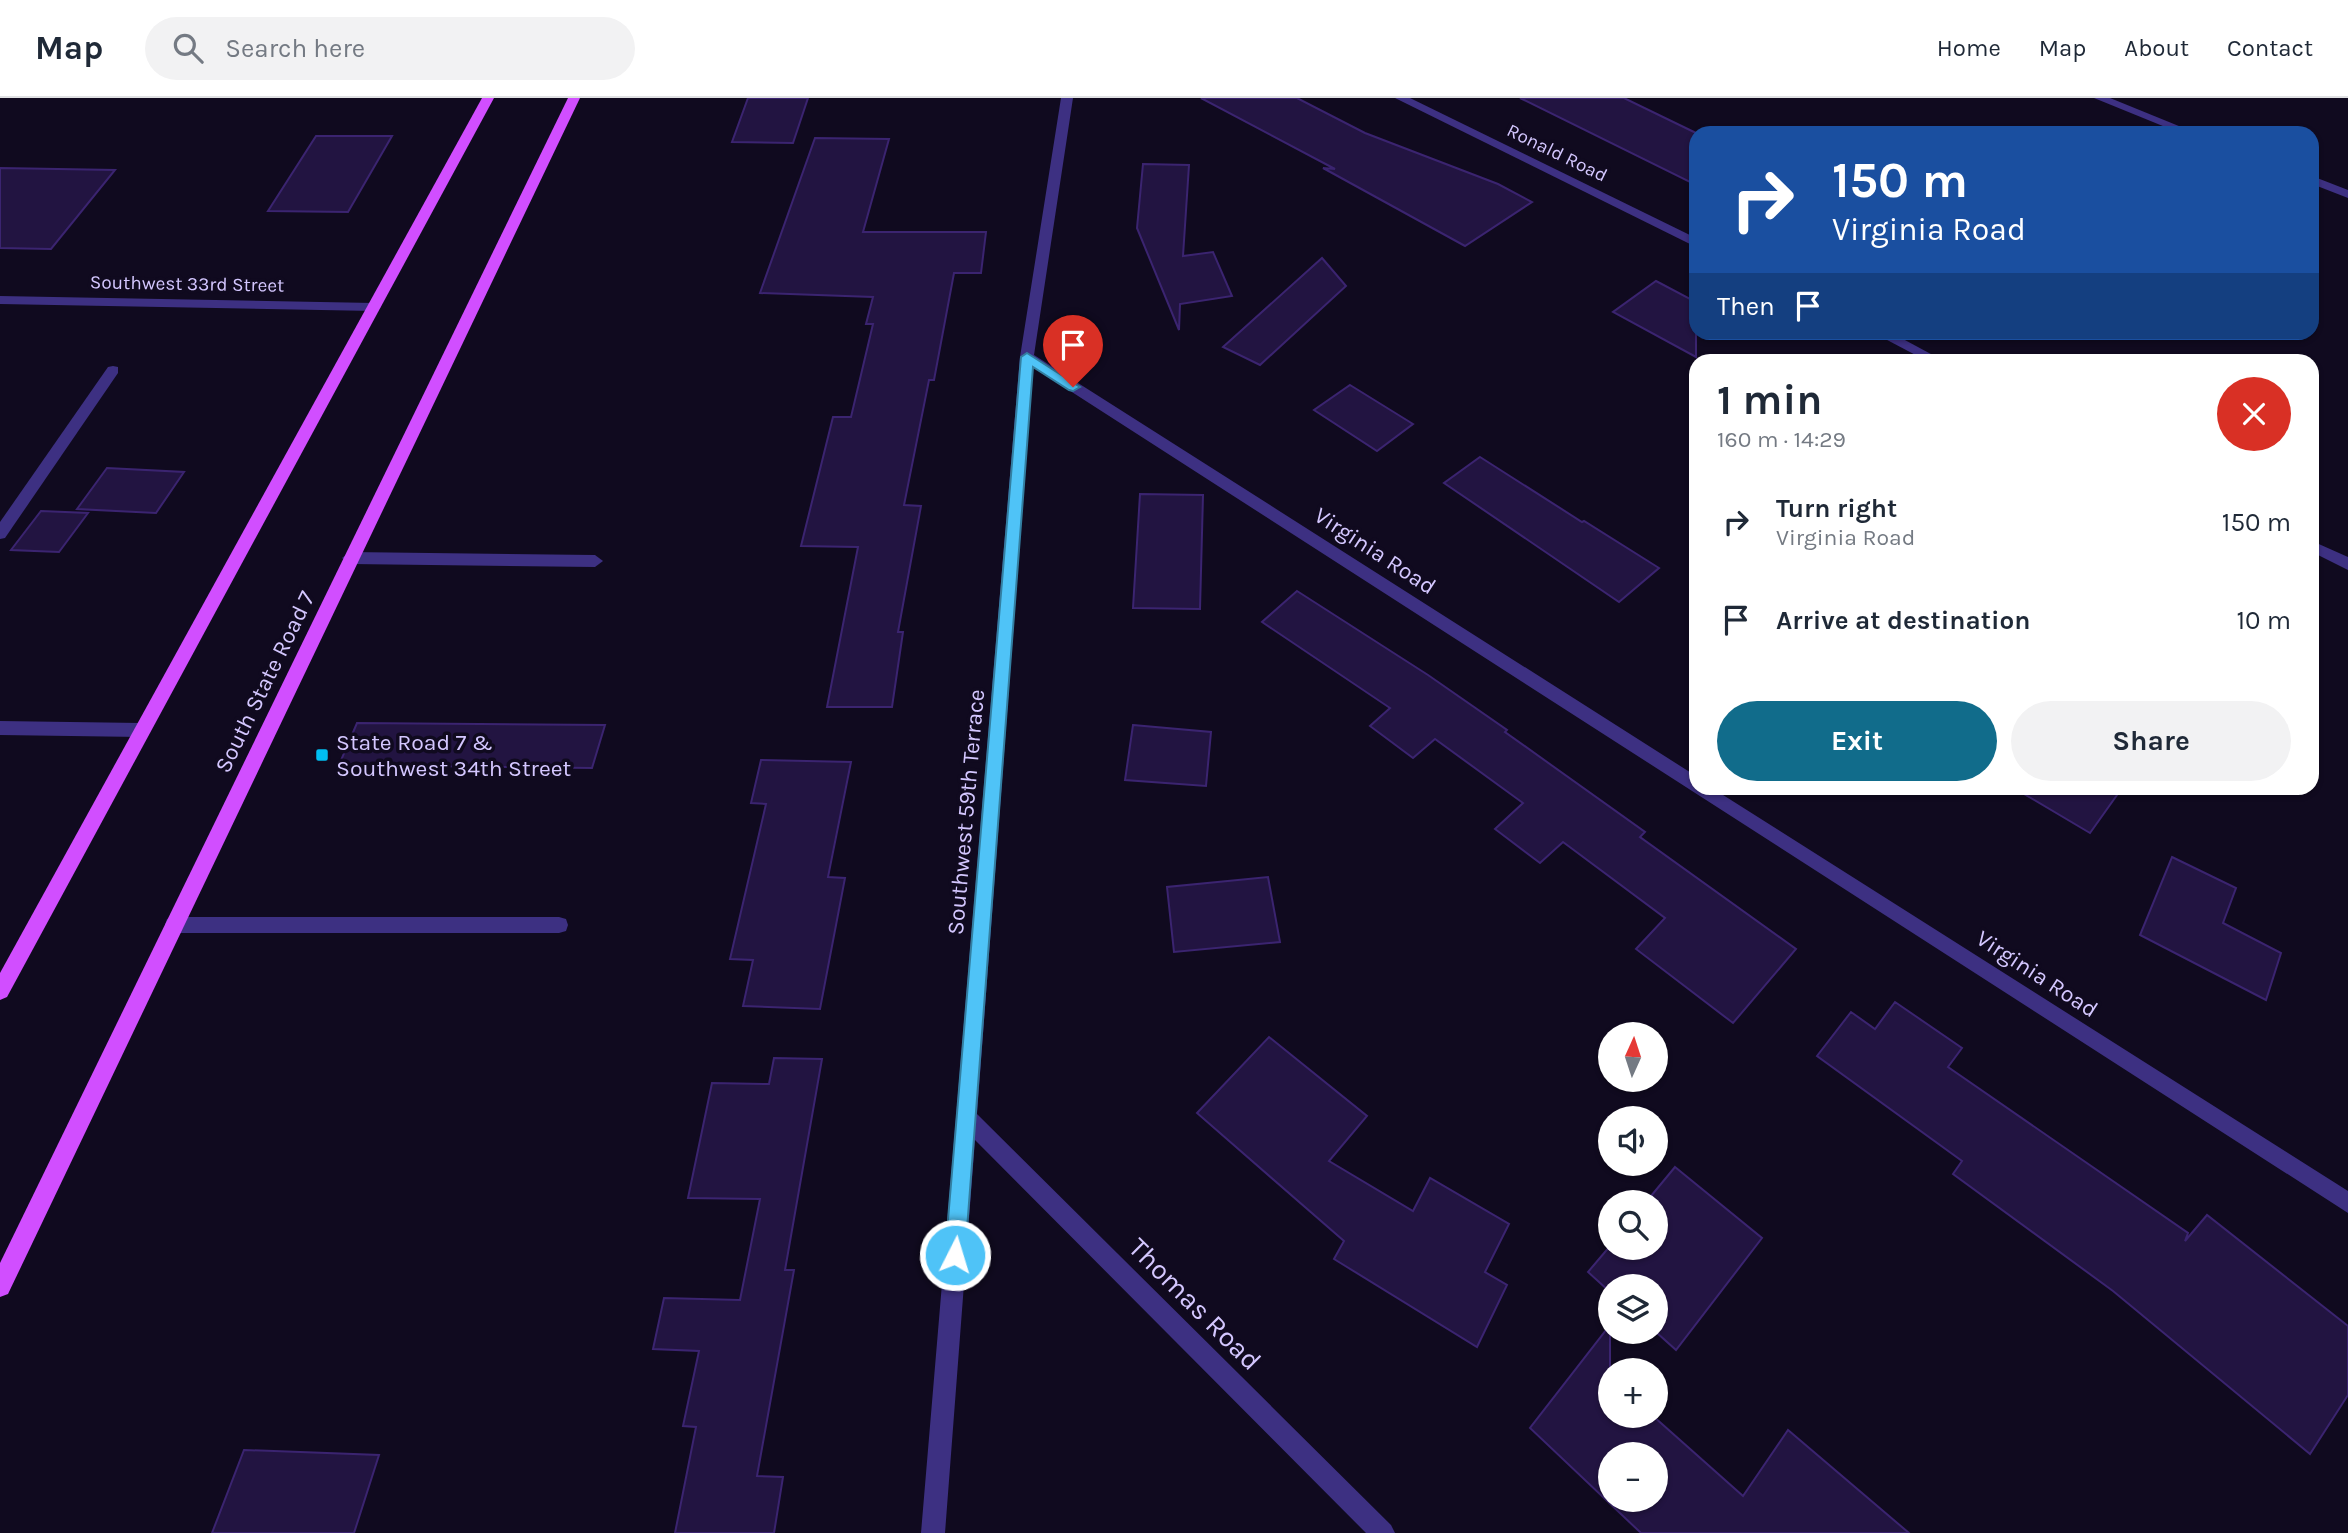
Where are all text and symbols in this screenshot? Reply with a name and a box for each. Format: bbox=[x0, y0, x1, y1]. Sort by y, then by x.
search box bbox=[145, 17, 635, 80]
text: Map bbox=[35, 29, 103, 67]
icon: search bbox=[169, 29, 207, 67]
text: Search here bbox=[225, 33, 365, 64]
text: Home bbox=[1937, 34, 2001, 62]
text: Map bbox=[2039, 34, 2086, 62]
text: About bbox=[2124, 34, 2189, 62]
text: Contact bbox=[2227, 34, 2313, 62]
street label: Ronald Road bbox=[1503, 119, 1611, 187]
text: 150 m bbox=[1832, 152, 1968, 209]
icon: right bbox=[1717, 154, 1808, 245]
text: Virginia Road bbox=[1832, 211, 2026, 248]
street label: Southwest 33rd Street bbox=[90, 271, 284, 297]
icon: arrive bbox=[1789, 287, 1827, 325]
text: Then bbox=[1717, 291, 1775, 322]
pin bbox=[1043, 315, 1103, 387]
icon: arrive bbox=[1054, 326, 1092, 364]
text: 1 min bbox=[1717, 375, 1822, 425]
button: close bbox=[2217, 377, 2291, 451]
text: 160 m · 14:29 bbox=[1717, 426, 1846, 453]
text: Turn right bbox=[1776, 493, 1897, 524]
street label: Virginia Road bbox=[1309, 502, 1441, 600]
icon: right bbox=[1717, 503, 1755, 541]
text: 150 m bbox=[2222, 507, 2291, 538]
text: Virginia Road bbox=[1776, 524, 1915, 551]
street label: South State Road 7 bbox=[209, 587, 321, 777]
icon: arrive bbox=[1717, 601, 1755, 639]
text: Arrive at destination bbox=[1776, 605, 2030, 636]
text: 10 m bbox=[2236, 605, 2291, 636]
street label: Southwest 59th Terrace bbox=[942, 688, 990, 936]
button: Exit bbox=[1717, 701, 1997, 781]
button: Share bbox=[2011, 701, 2291, 781]
place label: State Road 7 & Southwest 34th Street bbox=[336, 729, 572, 782]
marker: State Road 7 & Southwest 34th Street bbox=[314, 747, 330, 763]
street label: Virginia Road bbox=[1971, 925, 2103, 1023]
north arrow bbox=[1598, 1022, 1668, 1092]
map controls bbox=[1598, 1022, 1668, 1512]
button: sound bbox=[1598, 1106, 1668, 1176]
button: search bbox=[1598, 1190, 1668, 1260]
position arrow bbox=[918, 1218, 992, 1292]
street label: Thomas Road bbox=[1122, 1231, 1268, 1377]
button: layers bbox=[1598, 1274, 1668, 1344]
button: + bbox=[1598, 1358, 1668, 1428]
button: − bbox=[1598, 1442, 1668, 1512]

